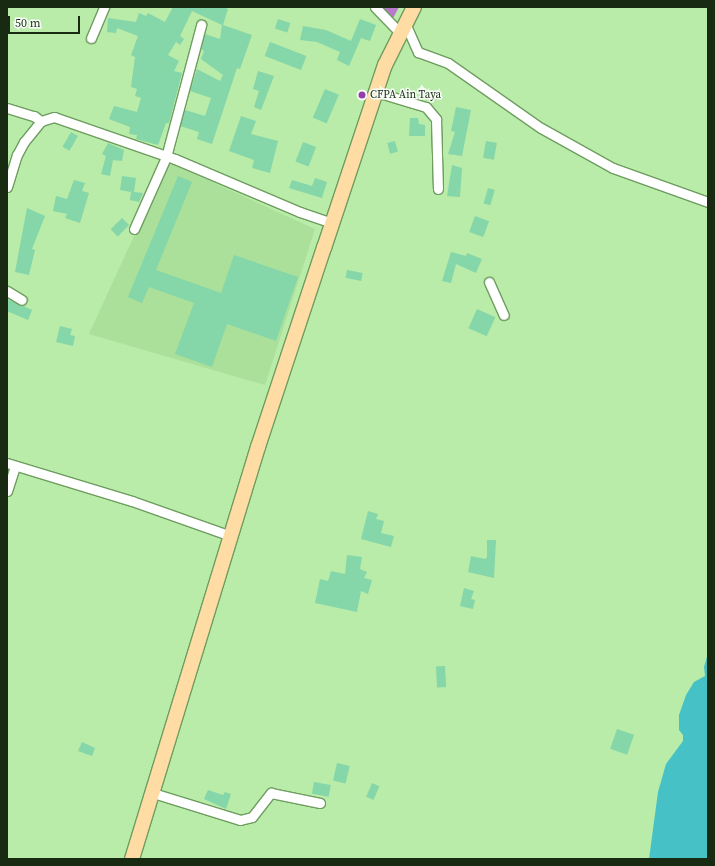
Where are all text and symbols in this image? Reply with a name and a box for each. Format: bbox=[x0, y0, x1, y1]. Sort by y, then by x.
scale bar bbox=[10, 8, 82, 34]
text: 50 m bbox=[15, 15, 41, 31]
place label: CFPA Ain Taya bbox=[370, 88, 441, 102]
marker: CFPA Ain Taya bbox=[357, 90, 367, 100]

